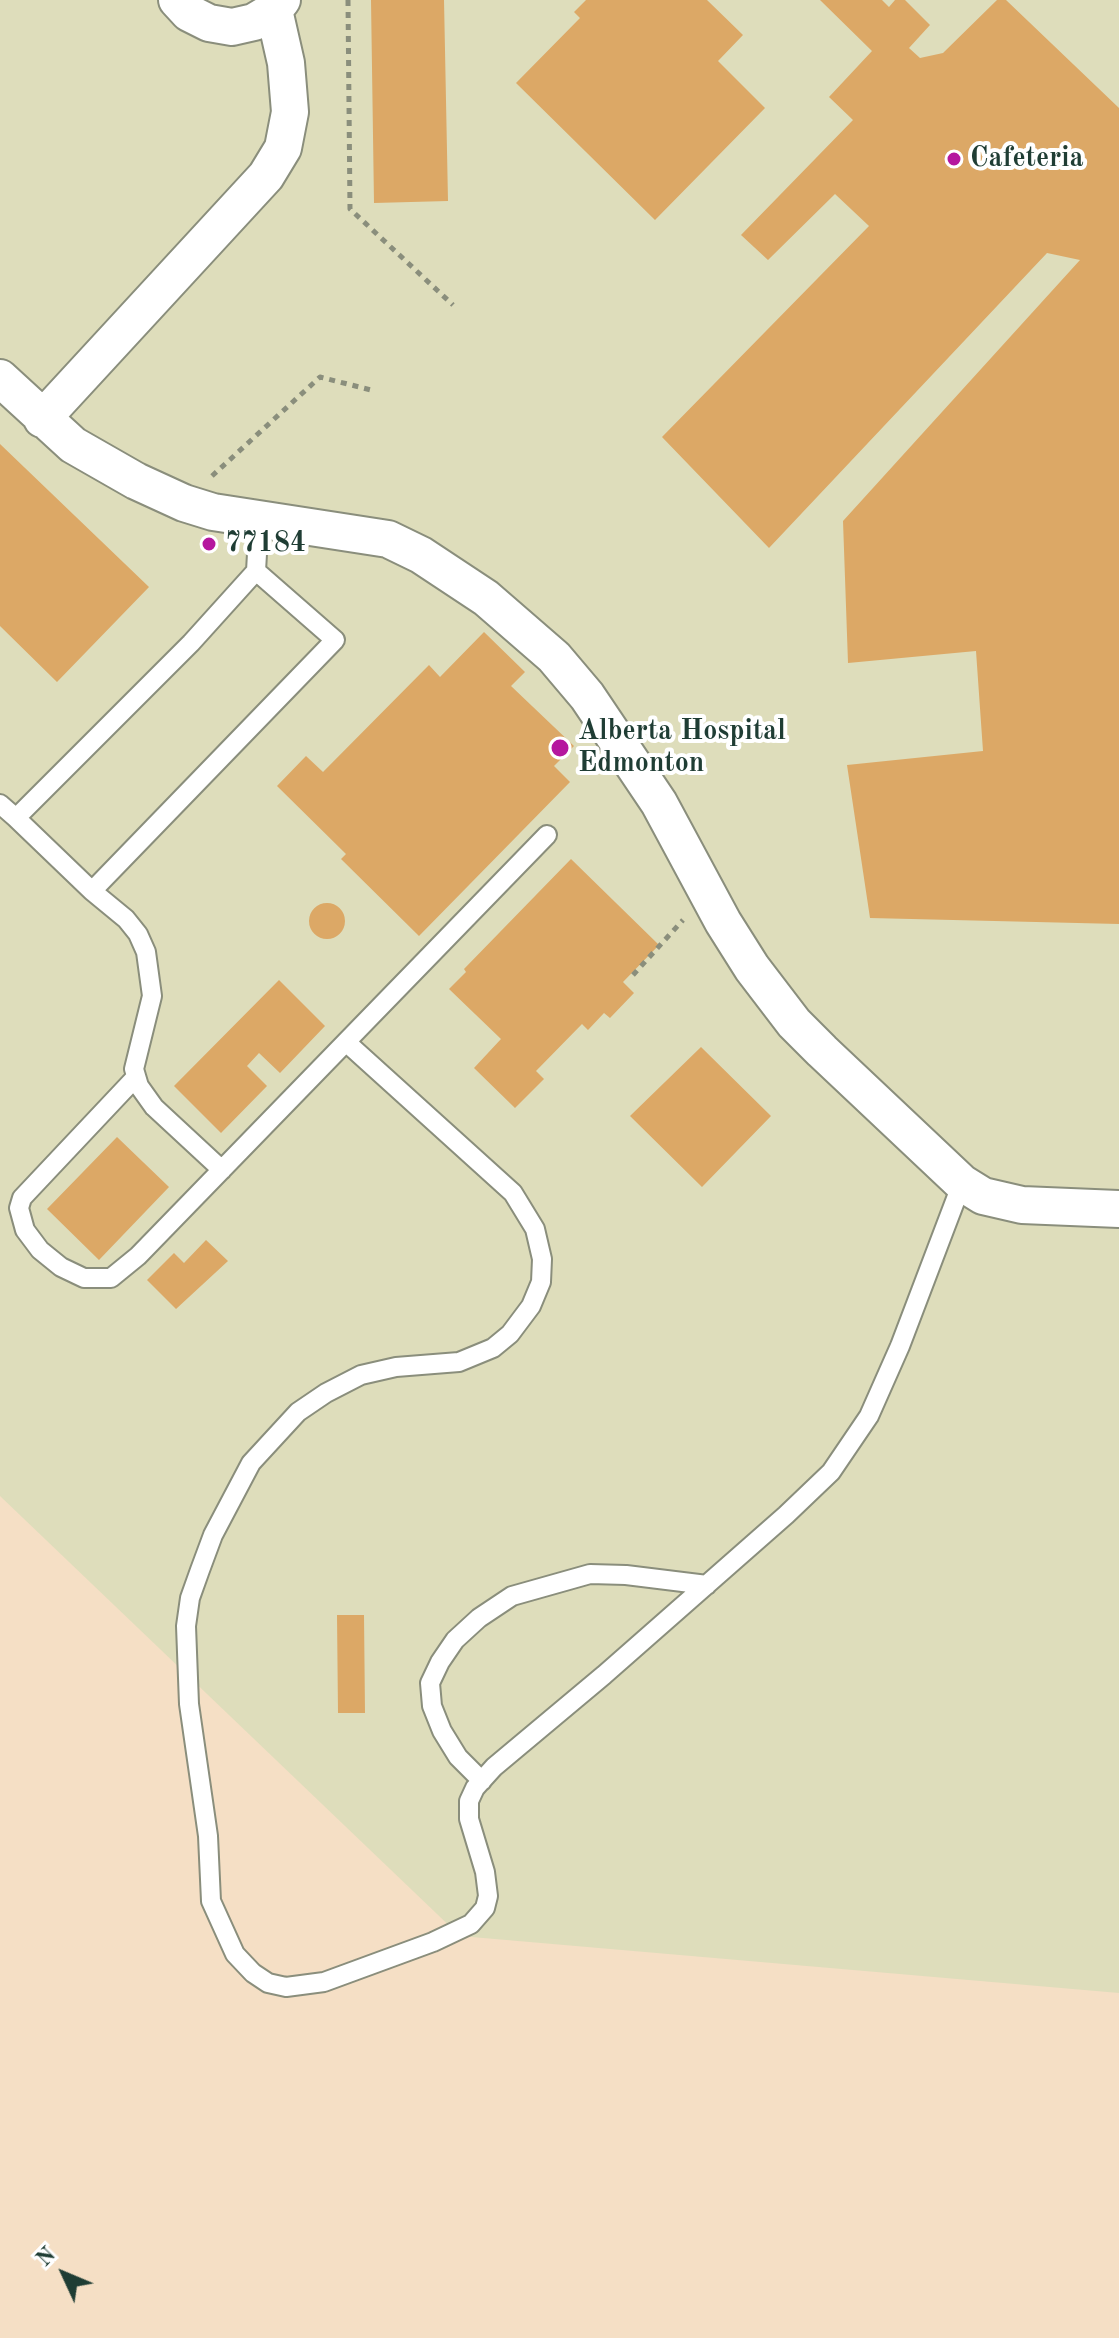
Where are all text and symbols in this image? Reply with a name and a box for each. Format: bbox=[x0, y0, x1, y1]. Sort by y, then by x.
place label: Cafeteria bbox=[970, 142, 1084, 176]
marker: Cafeteria bbox=[945, 150, 963, 168]
place label: 77184 bbox=[225, 527, 306, 561]
marker: 77184 bbox=[200, 535, 218, 553]
place label: Alberta Hospital Edmonton bbox=[578, 715, 786, 781]
marker: Alberta Hospital Edmonton bbox=[549, 737, 571, 759]
north arrow bbox=[24, 2234, 104, 2314]
text: N bbox=[33, 2244, 60, 2271]

